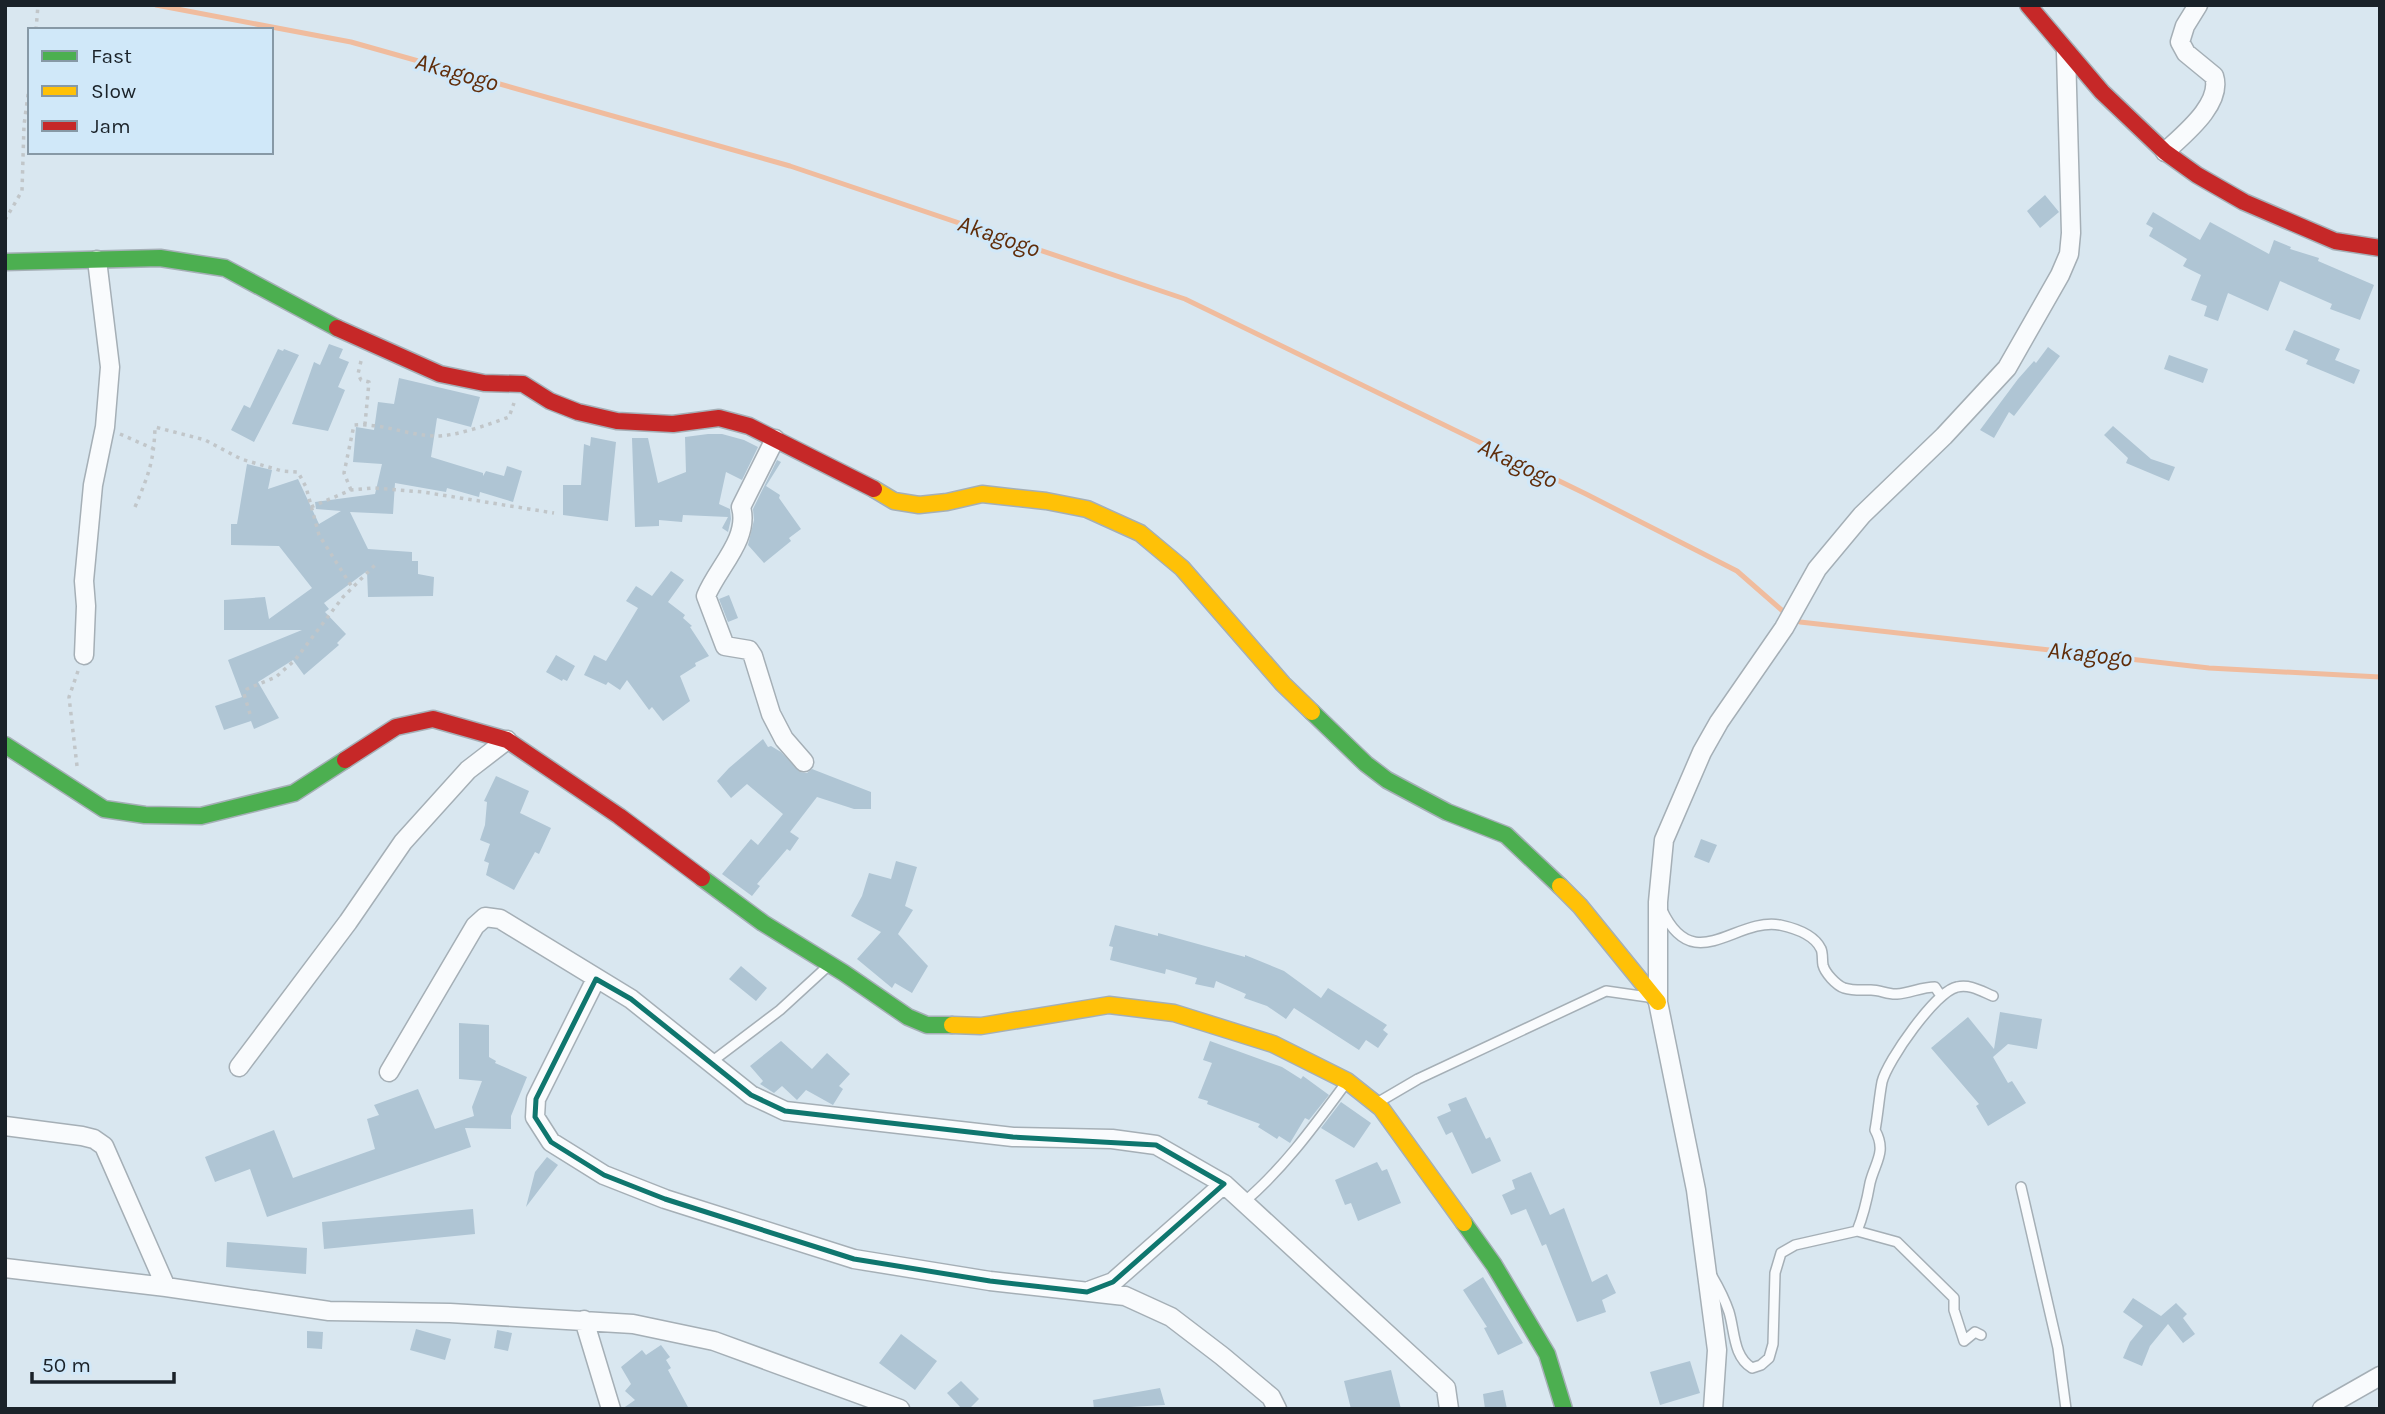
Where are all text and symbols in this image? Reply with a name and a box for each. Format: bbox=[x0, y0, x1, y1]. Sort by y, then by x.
legend bbox=[28, 28, 273, 154]
text: Fast bbox=[91, 44, 132, 68]
water label: Akagogo bbox=[412, 47, 502, 97]
text: Slow bbox=[91, 79, 136, 103]
text: Jam bbox=[91, 114, 131, 138]
water label: Akagogo bbox=[954, 209, 1044, 263]
water label: Akagogo bbox=[1474, 432, 1562, 494]
water label: Akagogo bbox=[2046, 636, 2134, 672]
scale bar bbox=[32, 1340, 173, 1384]
text: 50 m bbox=[42, 1353, 91, 1377]

